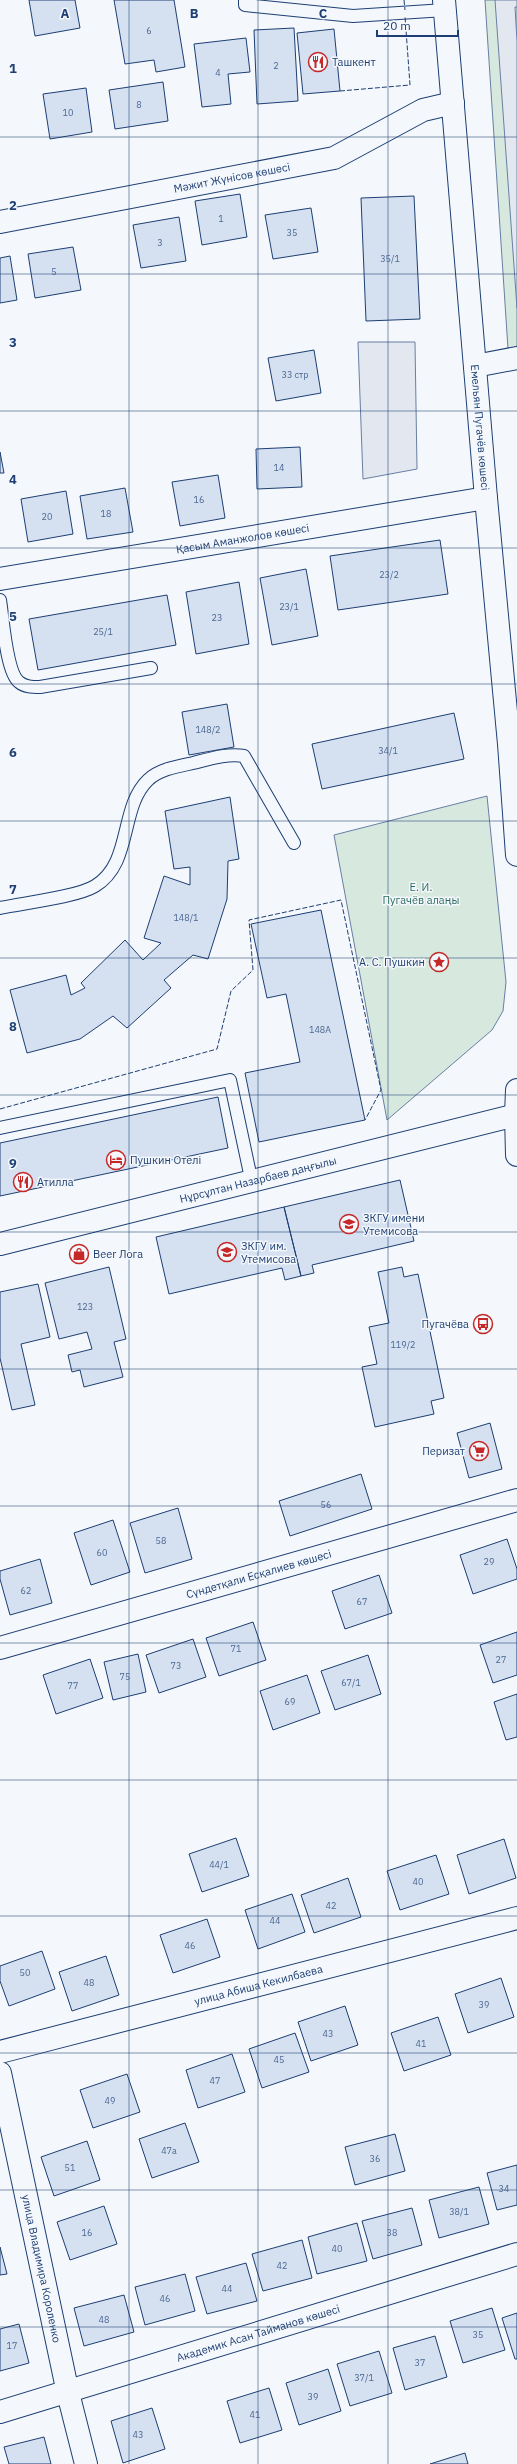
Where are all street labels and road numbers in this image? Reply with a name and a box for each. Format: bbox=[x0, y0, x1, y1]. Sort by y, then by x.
street label: Мәжит Жүнісов көшесі bbox=[172, 160, 291, 196]
street label: Емельян Пугачёв көшесі bbox=[468, 364, 492, 491]
street label: Қасым Аманжолов көшесі bbox=[175, 521, 310, 557]
street label: Нұрсұлтан Назарбаев даңғылы bbox=[178, 1153, 338, 1206]
street label: Сүндетқали Есқалиев көшесі bbox=[184, 1547, 333, 1601]
street label: улица Абиша Кекилбаева bbox=[193, 1962, 324, 2008]
street label: улица Владимира Короленко bbox=[19, 2193, 64, 2344]
street label: Академик Асан Тайманов көшесі bbox=[175, 2302, 342, 2365]

